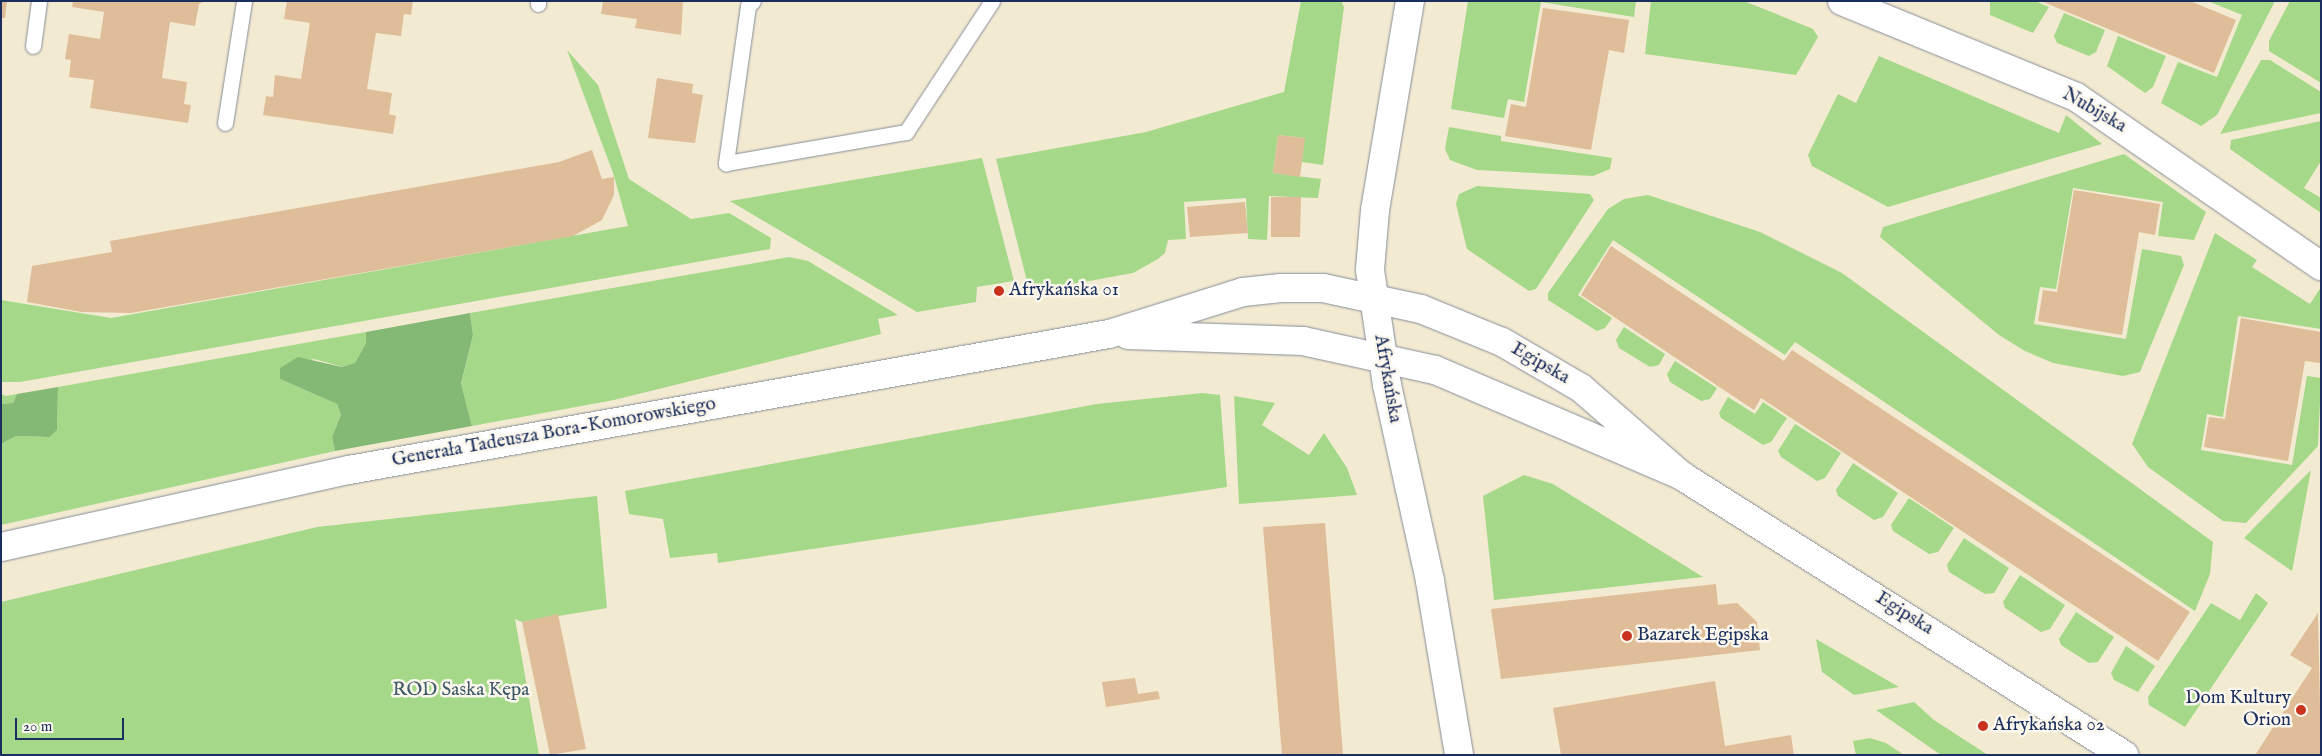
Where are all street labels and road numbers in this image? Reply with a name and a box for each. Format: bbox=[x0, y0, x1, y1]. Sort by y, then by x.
street label: Nubijska bbox=[2058, 84, 2130, 138]
street label: Afrykańska bbox=[1368, 333, 1406, 425]
street label: Egipska bbox=[1507, 338, 1573, 390]
street label: Generała Tadeusza Bora-Komorowskiego bbox=[390, 393, 718, 473]
street label: Egipska bbox=[1871, 587, 1937, 641]

